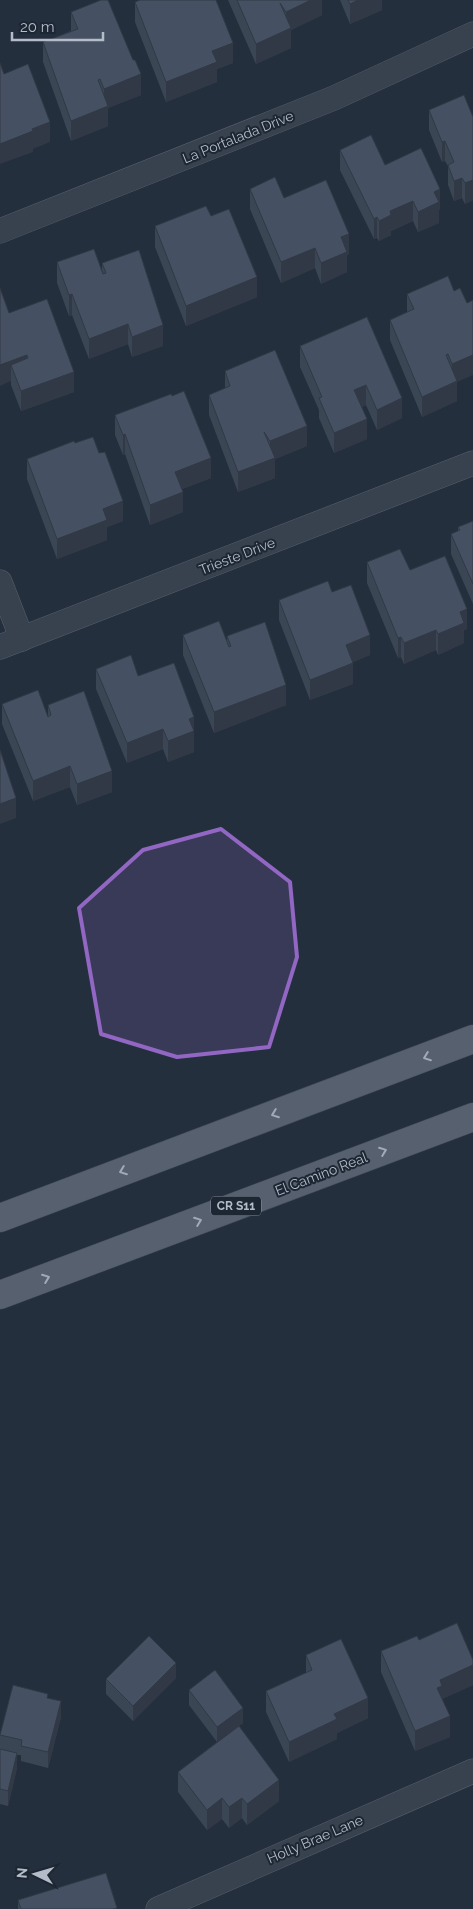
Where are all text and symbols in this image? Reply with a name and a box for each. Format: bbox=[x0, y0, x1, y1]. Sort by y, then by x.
scale bar bbox=[12, 10, 104, 42]
text: 20 m bbox=[20, 18, 55, 36]
street label: La Portalada Drive bbox=[180, 107, 296, 167]
street label: Trieste Drive bbox=[197, 534, 277, 578]
one-way arrow bbox=[424, 1051, 432, 1061]
one-way arrow bbox=[271, 1108, 280, 1118]
one-way arrow bbox=[378, 1147, 386, 1157]
street label: El Camino Real bbox=[273, 1149, 369, 1199]
one-way arrow bbox=[119, 1165, 128, 1175]
road number: CR S11 bbox=[211, 1196, 261, 1216]
one-way arrow bbox=[193, 1217, 202, 1227]
one-way arrow bbox=[41, 1274, 49, 1284]
street label: Holly Brae Lane bbox=[265, 1812, 365, 1866]
north arrow bbox=[10, 1849, 60, 1899]
text: N bbox=[14, 1867, 30, 1879]

